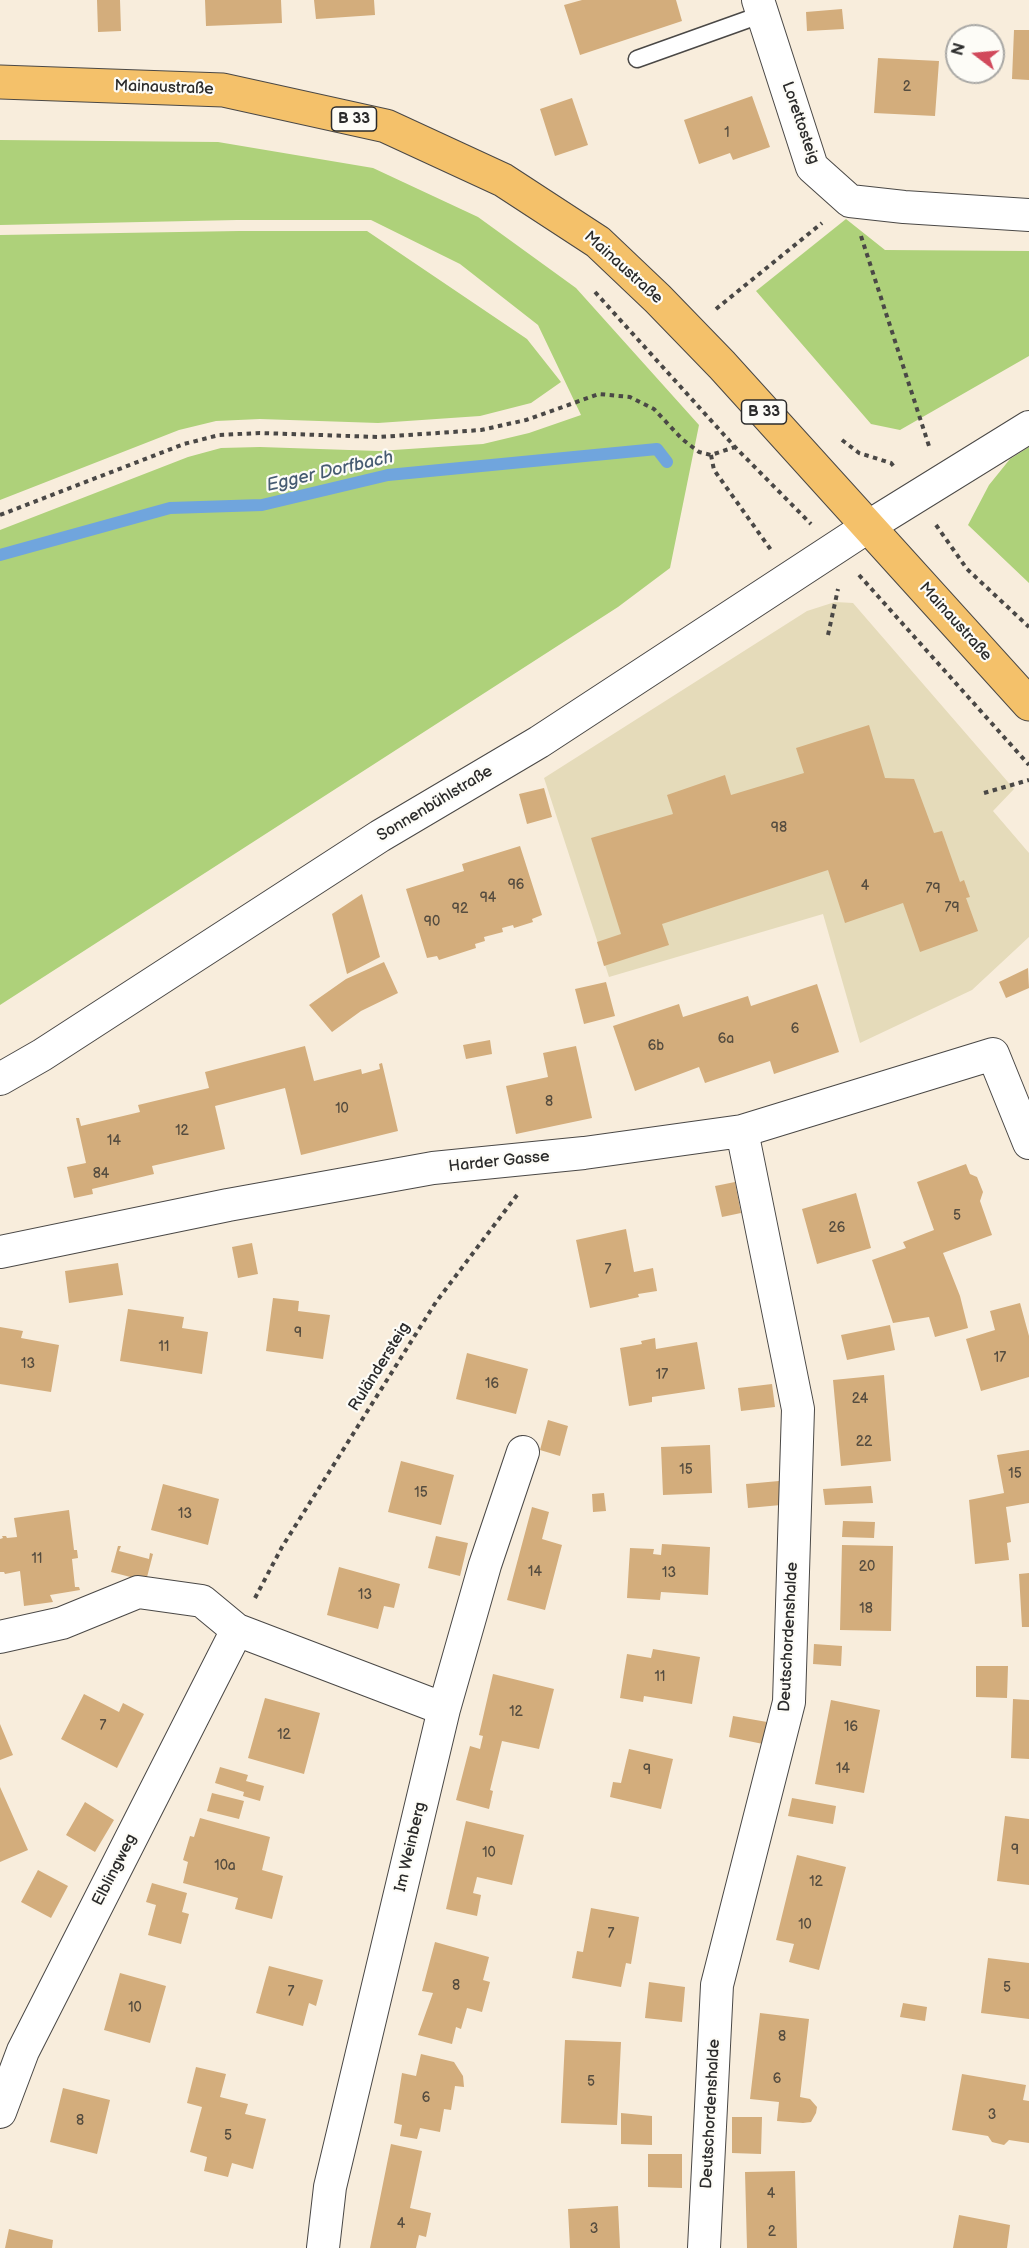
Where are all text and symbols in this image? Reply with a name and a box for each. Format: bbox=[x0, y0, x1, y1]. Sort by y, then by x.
north arrow bbox=[945, 24, 1005, 84]
text: N bbox=[948, 41, 970, 58]
street label: Mainaustraße bbox=[114, 77, 214, 99]
street label: Lorettosteig bbox=[777, 79, 823, 167]
house number: 2 bbox=[903, 79, 911, 95]
road number: B 33 bbox=[332, 107, 376, 131]
house number: 1 bbox=[724, 125, 730, 141]
street label: Mainaustraße bbox=[580, 228, 666, 308]
road number: B 33 bbox=[742, 400, 786, 424]
water label: Egger Dorfbach bbox=[265, 447, 395, 497]
street label: Mainaustraße bbox=[915, 579, 995, 665]
street label: Sonnenbühlstraße bbox=[374, 762, 496, 846]
house number: 98 bbox=[771, 820, 787, 836]
house number: 96 bbox=[508, 877, 524, 893]
house number: 4 bbox=[861, 878, 869, 894]
house number: 79 bbox=[926, 881, 940, 897]
house number: 94 bbox=[480, 890, 496, 906]
house number: 79 bbox=[945, 900, 959, 916]
house number: 92 bbox=[452, 901, 468, 917]
house number: 90 bbox=[424, 914, 440, 930]
house number: 6 bbox=[791, 1021, 799, 1037]
house number: 6a bbox=[718, 1031, 734, 1047]
house number: 6b bbox=[648, 1038, 664, 1054]
house number: 8 bbox=[545, 1094, 553, 1110]
house number: 10 bbox=[335, 1101, 349, 1117]
house number: 12 bbox=[175, 1123, 189, 1139]
house number: 14 bbox=[107, 1133, 121, 1149]
street label: Harder Gasse bbox=[448, 1147, 550, 1177]
house number: 84 bbox=[93, 1166, 109, 1182]
house number: 5 bbox=[953, 1208, 961, 1224]
house number: 26 bbox=[829, 1220, 845, 1236]
house number: 7 bbox=[605, 1262, 611, 1278]
street label: Ruländersteig bbox=[345, 1319, 415, 1415]
house number: 9 bbox=[294, 1325, 302, 1341]
house number: 11 bbox=[159, 1339, 169, 1355]
house number: 17 bbox=[994, 1350, 1006, 1366]
house number: 13 bbox=[21, 1356, 35, 1372]
house number: 17 bbox=[656, 1367, 668, 1383]
house number: 16 bbox=[485, 1376, 499, 1392]
house number: 24 bbox=[852, 1391, 868, 1407]
house number: 22 bbox=[856, 1434, 872, 1450]
house number: 15 bbox=[679, 1462, 693, 1478]
house number: 15 bbox=[1008, 1466, 1022, 1482]
house number: 15 bbox=[414, 1485, 428, 1501]
house number: 13 bbox=[178, 1506, 192, 1522]
house number: 11 bbox=[32, 1551, 42, 1567]
house number: 20 bbox=[859, 1559, 875, 1575]
street label: Deutschordenshalde bbox=[775, 1562, 803, 1712]
house number: 14 bbox=[528, 1564, 542, 1580]
house number: 13 bbox=[662, 1565, 676, 1581]
house number: 13 bbox=[358, 1587, 372, 1603]
house number: 18 bbox=[859, 1601, 873, 1617]
house number: 11 bbox=[655, 1669, 665, 1685]
house number: 12 bbox=[509, 1704, 523, 1720]
house number: 7 bbox=[100, 1718, 106, 1734]
house number: 16 bbox=[844, 1719, 858, 1735]
house number: 12 bbox=[277, 1727, 291, 1743]
house number: 14 bbox=[836, 1761, 850, 1777]
house number: 9 bbox=[643, 1762, 651, 1778]
street label: Im Weinberg bbox=[391, 1800, 431, 1894]
street label: Elblingweg bbox=[89, 1831, 141, 1909]
house number: 9 bbox=[1011, 1842, 1019, 1858]
house number: 10 bbox=[482, 1845, 496, 1861]
house number: 10a bbox=[214, 1858, 236, 1874]
house number: 12 bbox=[809, 1874, 823, 1890]
house number: 10 bbox=[798, 1917, 812, 1933]
house number: 7 bbox=[608, 1926, 614, 1942]
house number: 8 bbox=[452, 1978, 460, 1994]
house number: 5 bbox=[1003, 1980, 1011, 1996]
house number: 7 bbox=[288, 1984, 294, 2000]
house number: 10 bbox=[128, 2000, 142, 2016]
house number: 8 bbox=[778, 2029, 786, 2045]
street label: Deutschordenshalde bbox=[697, 2039, 725, 2189]
house number: 6 bbox=[773, 2071, 781, 2087]
house number: 5 bbox=[587, 2074, 595, 2090]
house number: 6 bbox=[422, 2090, 430, 2106]
house number: 3 bbox=[988, 2107, 996, 2123]
house number: 8 bbox=[76, 2113, 84, 2129]
house number: 5 bbox=[224, 2128, 232, 2144]
house number: 4 bbox=[767, 2186, 775, 2202]
house number: 4 bbox=[397, 2216, 405, 2232]
house number: 3 bbox=[590, 2221, 598, 2237]
house number: 2 bbox=[768, 2224, 776, 2240]

